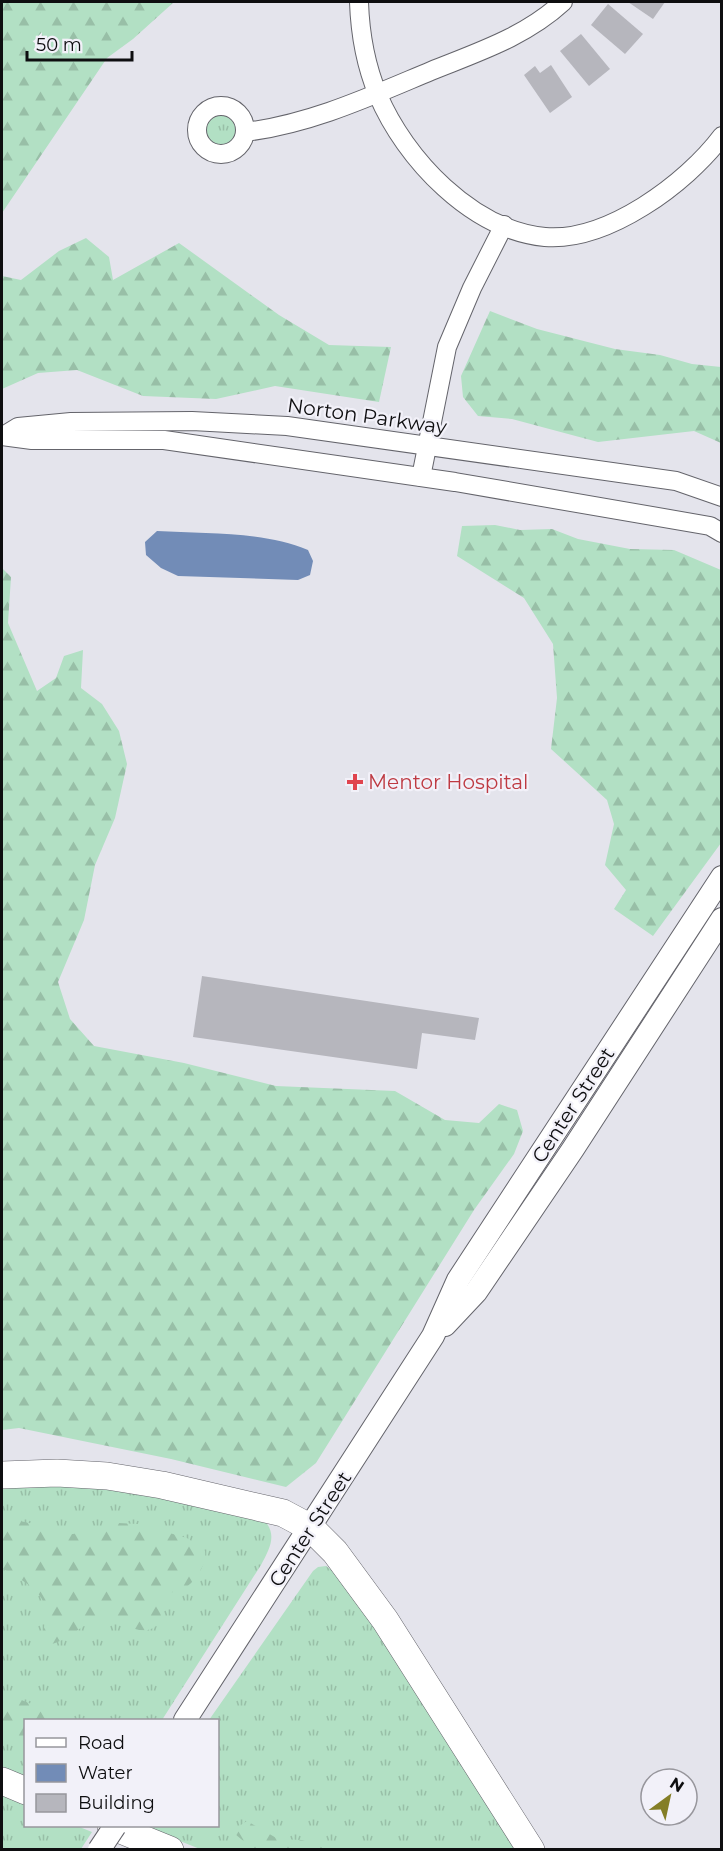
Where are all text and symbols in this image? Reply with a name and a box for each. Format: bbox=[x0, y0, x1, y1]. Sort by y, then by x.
scale bar bbox=[27, 24, 132, 62]
text: 50 m bbox=[36, 34, 82, 56]
street label: Norton Parkway bbox=[286, 393, 448, 439]
place label: Mentor Hospital bbox=[368, 770, 528, 794]
marker: Mentor Hospital bbox=[346, 773, 364, 791]
street label: Center Street bbox=[527, 1043, 619, 1167]
street label: Center Street bbox=[264, 1467, 356, 1591]
legend bbox=[24, 1719, 219, 1827]
text: Road bbox=[78, 1732, 125, 1754]
text: Water bbox=[78, 1762, 133, 1784]
north arrow bbox=[639, 1767, 699, 1827]
text: N bbox=[666, 1773, 687, 1796]
text: Building bbox=[78, 1792, 155, 1814]

